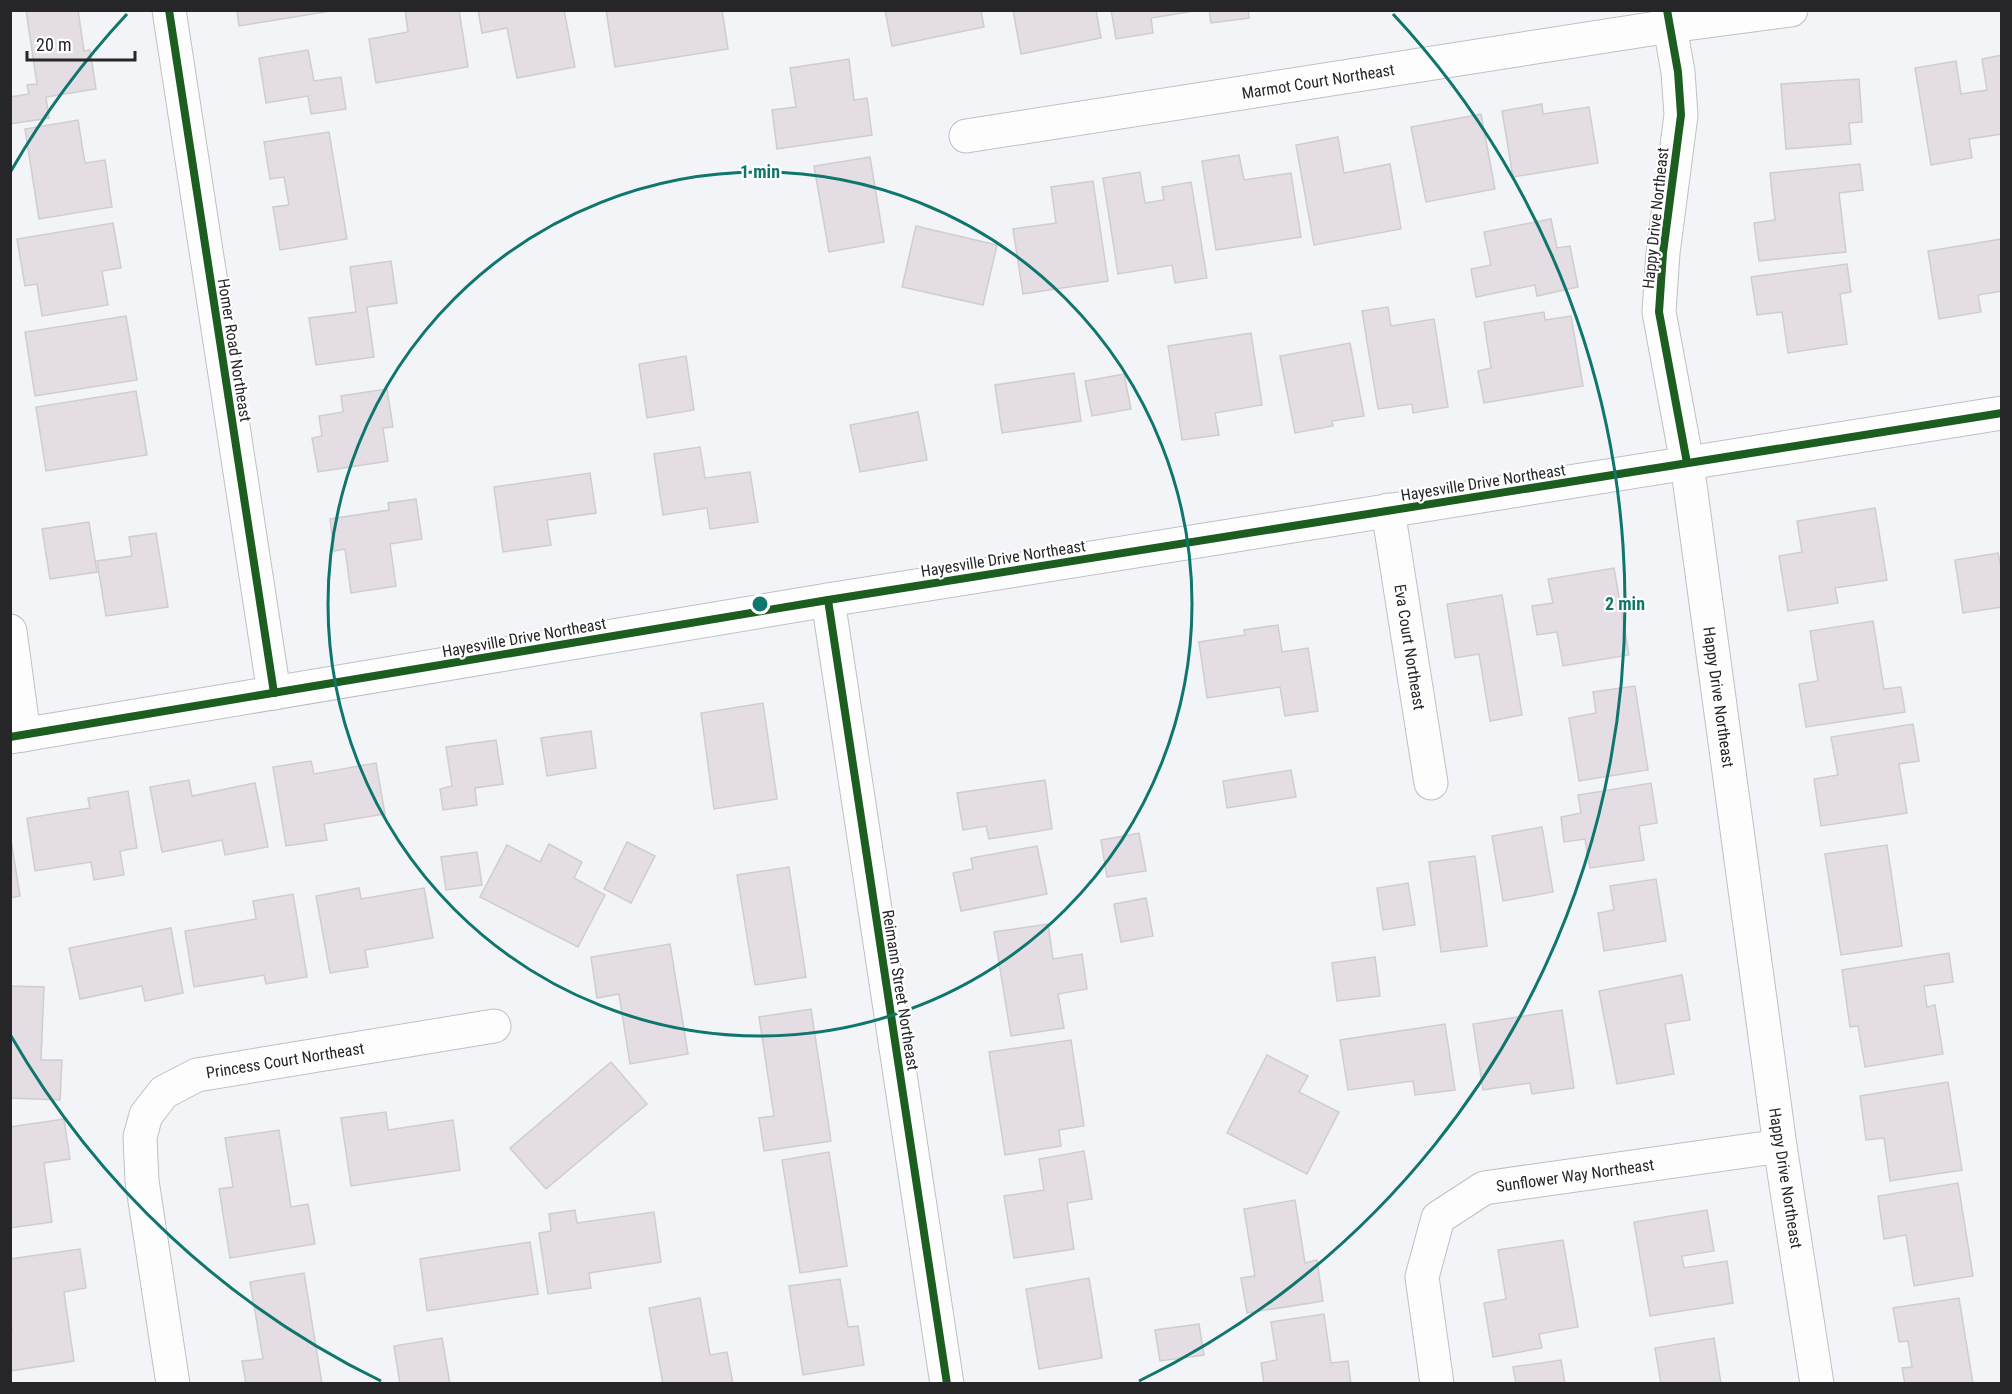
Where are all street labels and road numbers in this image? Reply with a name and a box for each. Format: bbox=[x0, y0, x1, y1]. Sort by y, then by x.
street label: Marmot Court Northeast bbox=[1240, 60, 1396, 103]
street label: Happy Drive Northeast bbox=[1639, 146, 1672, 290]
street label: Homer Road Northeast bbox=[214, 277, 255, 423]
street label: Hayesville Drive Northeast bbox=[1399, 460, 1567, 505]
street label: Hayesville Drive Northeast bbox=[919, 536, 1087, 581]
street label: Eva Court Northeast bbox=[1390, 583, 1429, 712]
street label: Hayesville Drive Northeast bbox=[441, 614, 608, 661]
street label: Happy Drive Northeast bbox=[1699, 625, 1738, 769]
street label: Reimann Street Northeast bbox=[878, 908, 923, 1072]
street label: Princess Court Northeast bbox=[205, 1039, 366, 1082]
street label: Happy Drive Northeast bbox=[1765, 1106, 1806, 1250]
street label: Sunflower Way Northeast bbox=[1495, 1155, 1655, 1196]

